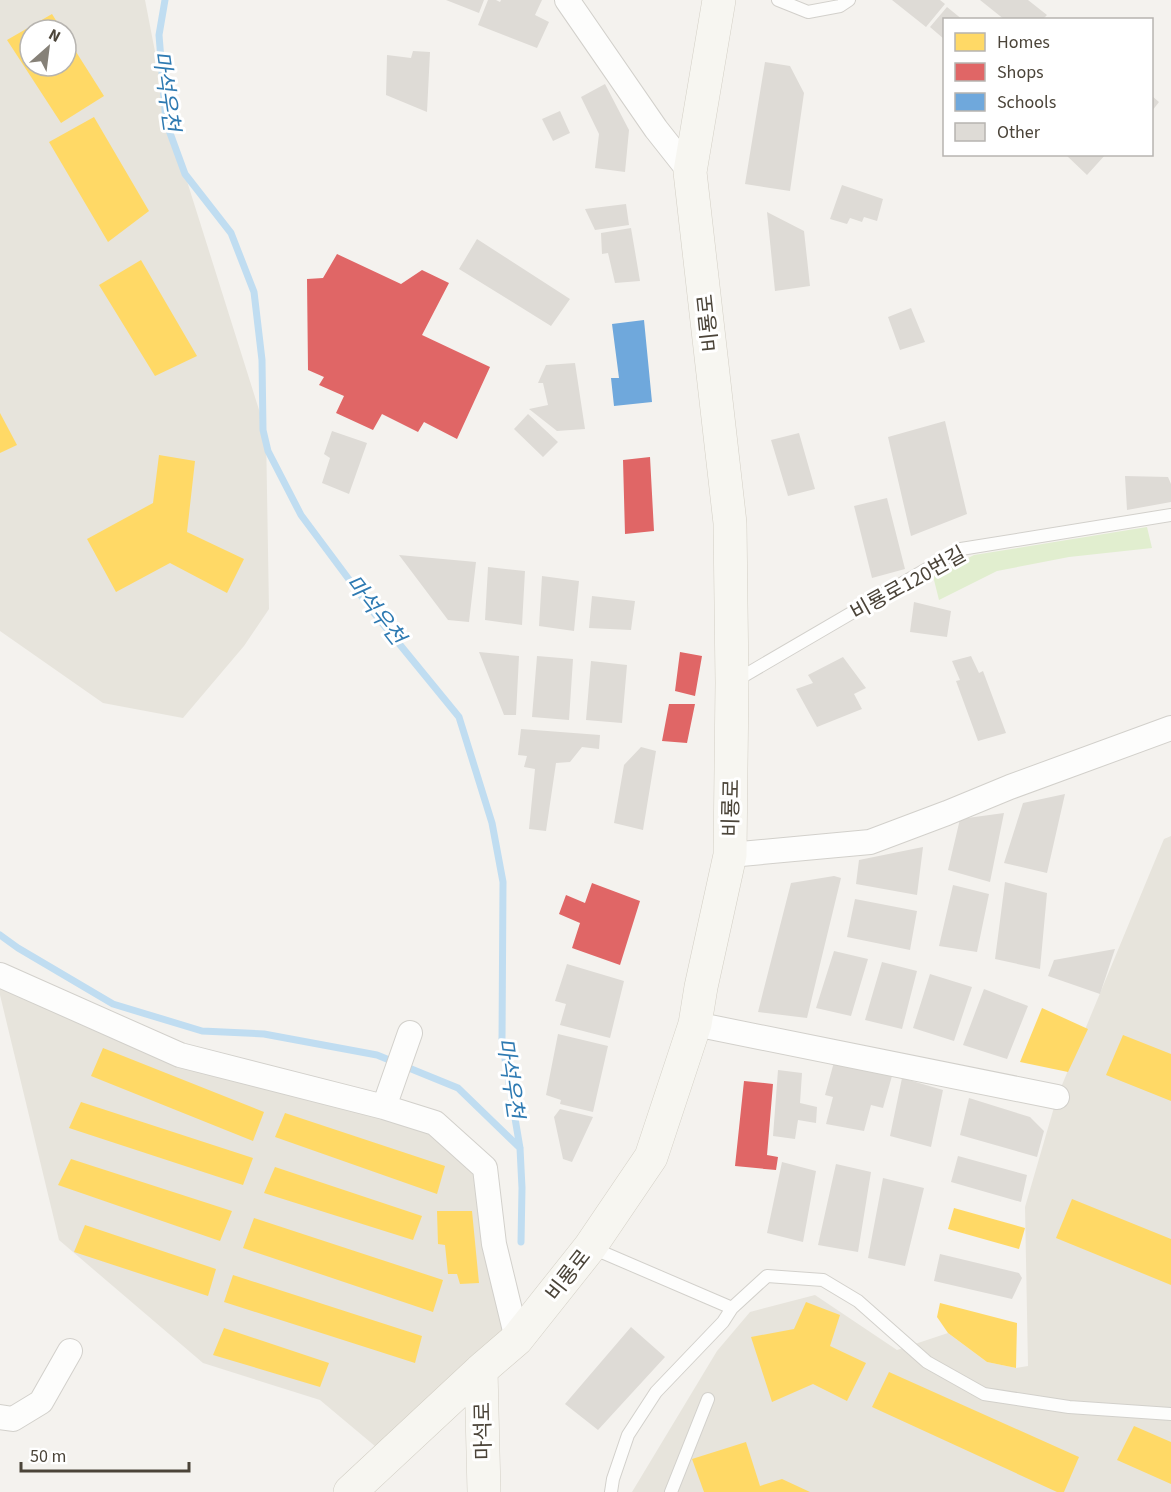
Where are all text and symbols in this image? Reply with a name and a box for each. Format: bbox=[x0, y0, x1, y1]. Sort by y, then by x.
north arrow bbox=[18, 18, 78, 78]
legend bbox=[943, 18, 1153, 156]
text: N bbox=[45, 23, 64, 48]
text: Homes bbox=[997, 30, 1050, 55]
water label: 마석우천 bbox=[145, 49, 188, 136]
text: Shops bbox=[997, 60, 1044, 85]
text: Schools bbox=[997, 90, 1056, 115]
text: Other bbox=[997, 120, 1041, 145]
street label: 비룡로 bbox=[690, 293, 726, 353]
street label: 비룡로120번길 bbox=[845, 539, 971, 627]
water label: 마석우천 bbox=[337, 568, 414, 654]
street label: 비룡로 bbox=[715, 779, 747, 837]
water label: 마석우천 bbox=[489, 1036, 532, 1123]
street label: 비룡로 bbox=[538, 1243, 598, 1307]
street label: 마석로 bbox=[467, 1402, 499, 1460]
scale bar bbox=[21, 1435, 189, 1473]
text: 50 m bbox=[30, 1444, 66, 1469]

